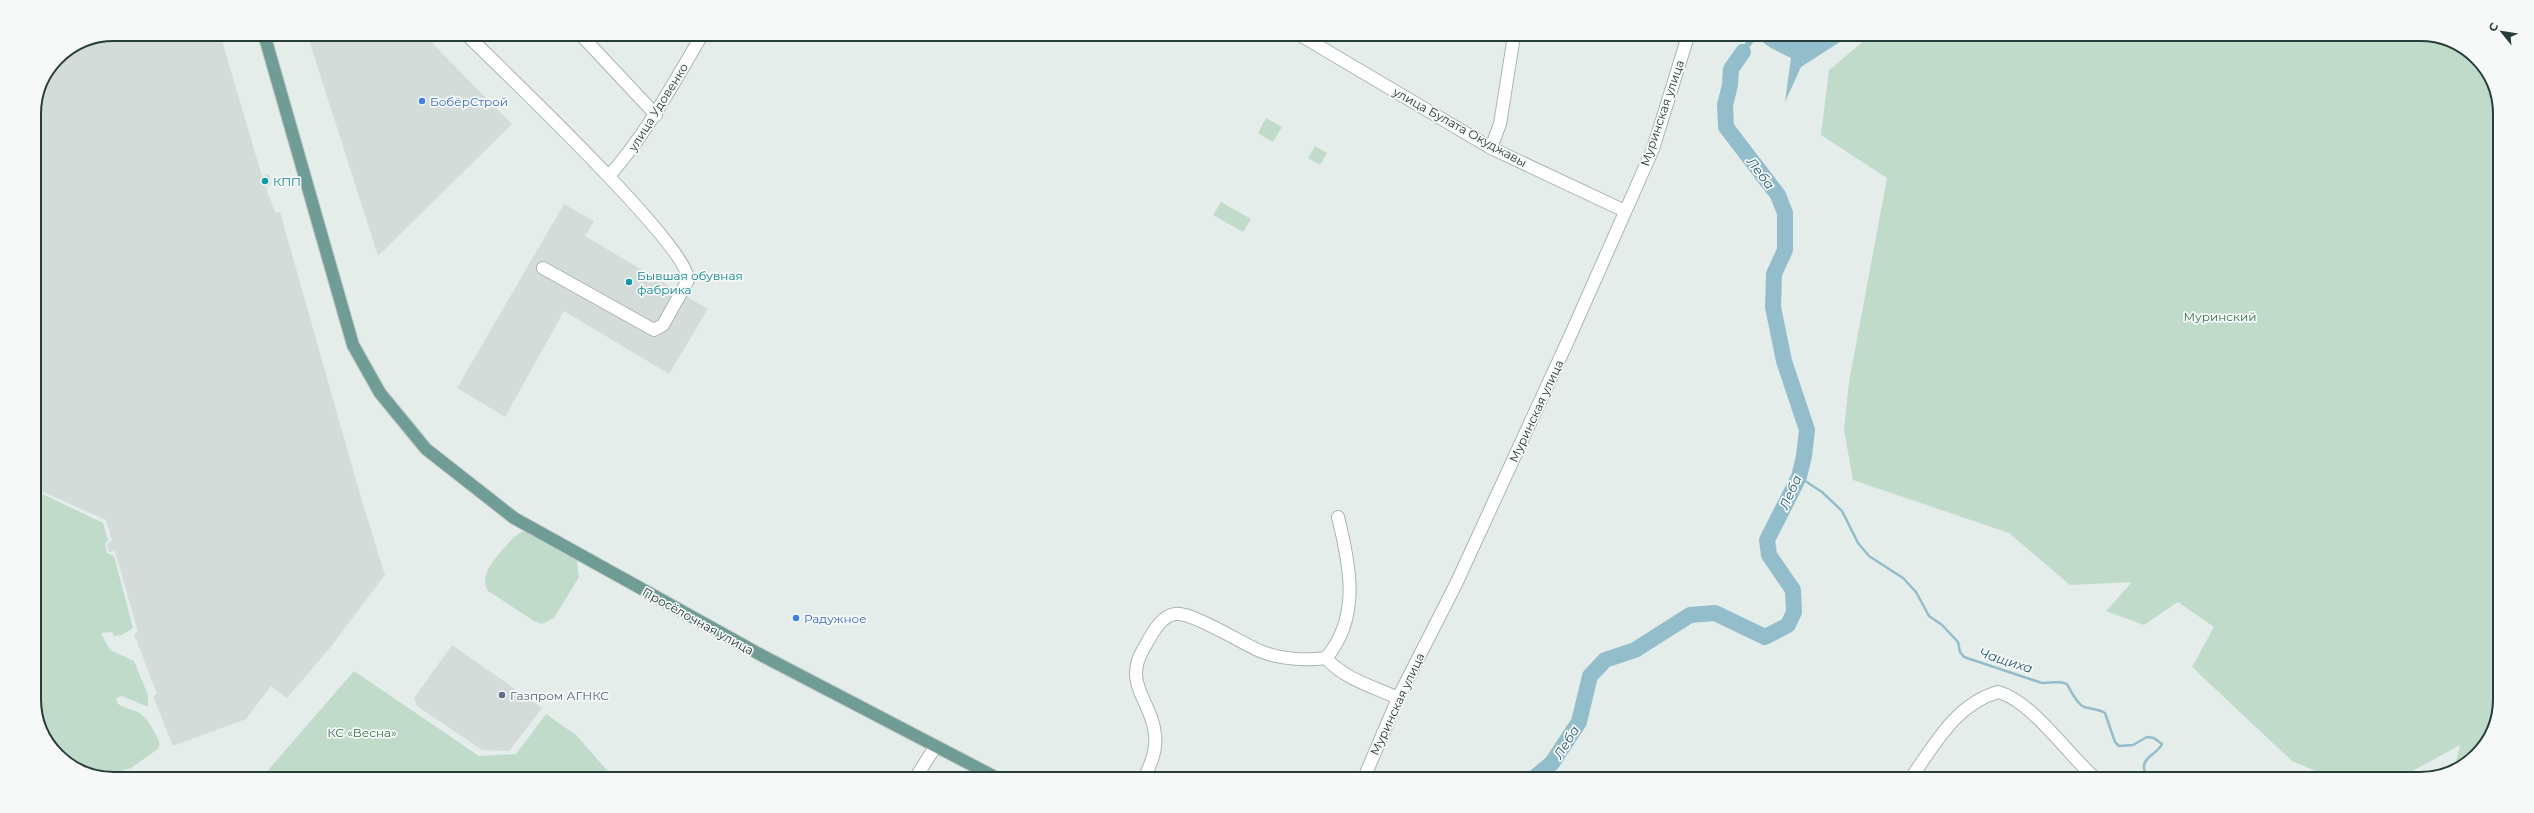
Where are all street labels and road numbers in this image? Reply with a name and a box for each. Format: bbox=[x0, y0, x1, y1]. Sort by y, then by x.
street label: Муринская улица bbox=[1637, 58, 1687, 168]
street label: улица Удовенко bbox=[624, 60, 691, 155]
street label: улица Булата Окуджавы bbox=[1390, 83, 1530, 170]
street label: Муринская улица bbox=[1506, 357, 1566, 465]
street label: Просёлочная улица bbox=[640, 584, 756, 658]
street label: Муринская улица bbox=[1367, 650, 1427, 758]

